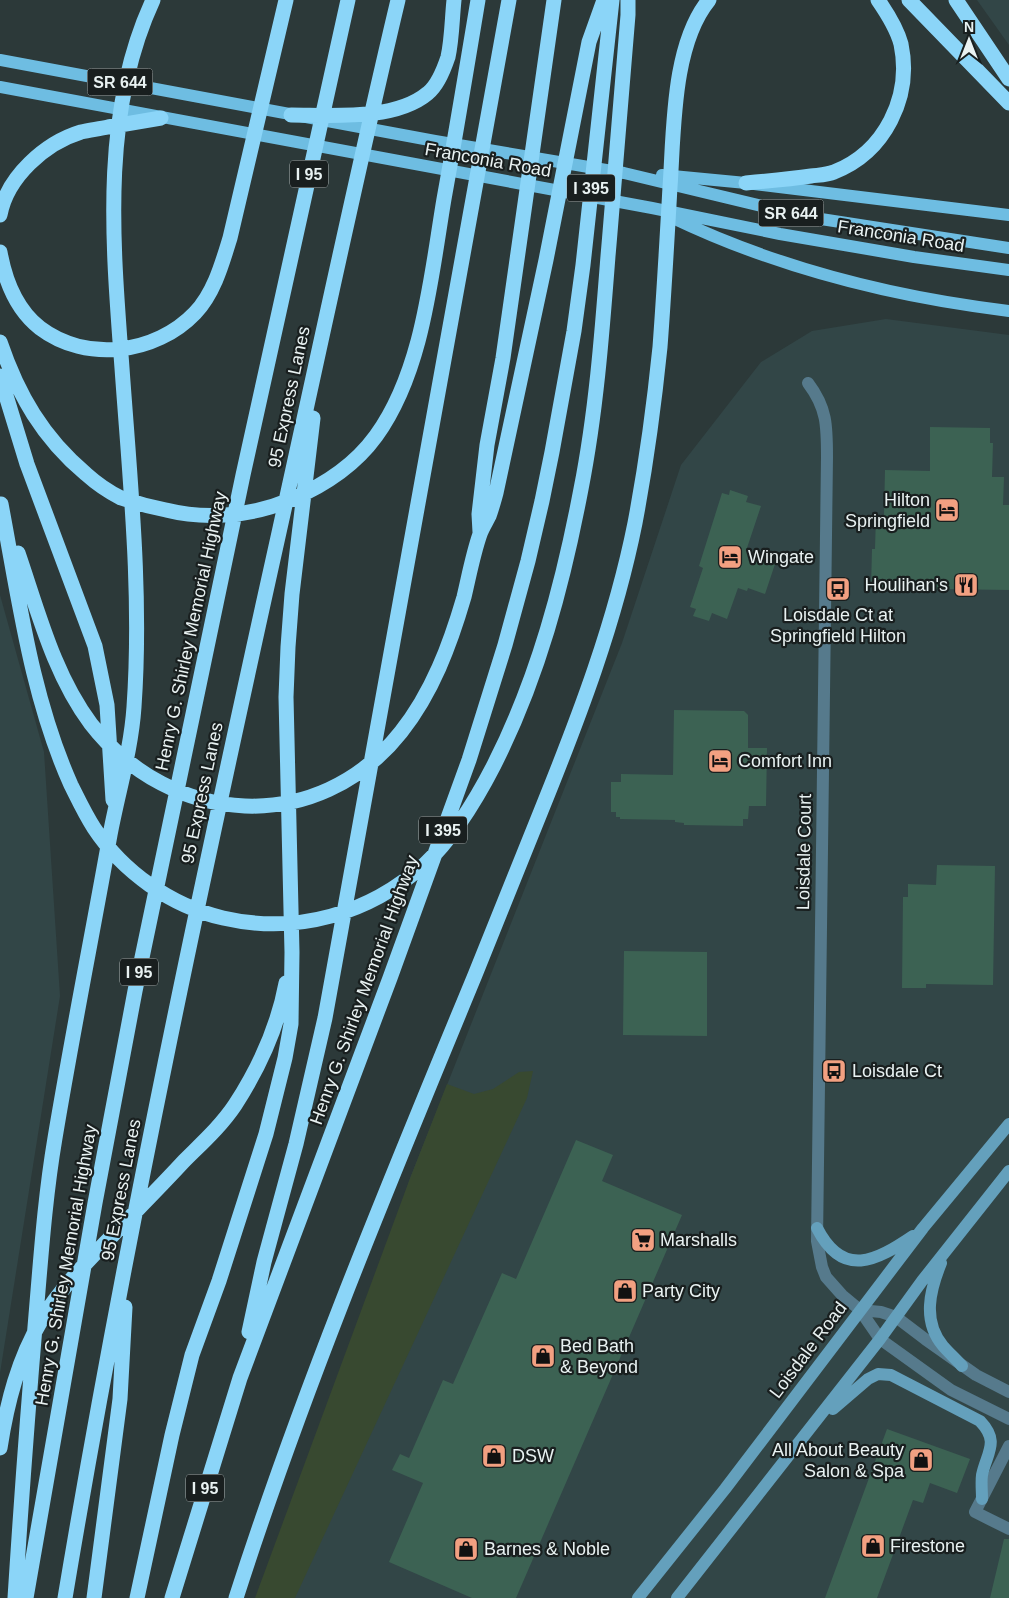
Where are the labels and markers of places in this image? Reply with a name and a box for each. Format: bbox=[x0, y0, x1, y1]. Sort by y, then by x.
place label: Hilton Springfield bbox=[845, 490, 930, 531]
hotel icon: Hilton Springfield bbox=[934, 497, 960, 523]
hotel icon: Wingate bbox=[717, 544, 743, 570]
place label: Wingate bbox=[748, 547, 814, 567]
restaurant icon: Houlihan's bbox=[953, 572, 979, 598]
place label: Houlihan's bbox=[865, 575, 948, 595]
bus stop icon: Loisdale Ct at Springfield Hilton bbox=[825, 576, 851, 602]
place label: Loisdale Ct at Springfield Hilton bbox=[770, 605, 906, 646]
hotel icon: Comfort Inn bbox=[707, 748, 733, 774]
place label: Comfort Inn bbox=[738, 751, 832, 771]
bus stop icon: Loisdale Ct bbox=[821, 1058, 847, 1084]
place label: Loisdale Ct bbox=[852, 1061, 942, 1081]
supermarket icon: Marshalls bbox=[630, 1227, 656, 1253]
place label: Marshalls bbox=[660, 1230, 737, 1250]
shop icon: Party City bbox=[612, 1278, 638, 1304]
place label: Party City bbox=[642, 1281, 720, 1301]
place label: Bed Bath & Beyond bbox=[560, 1336, 638, 1377]
shop icon: Bed Bath & Beyond bbox=[530, 1343, 556, 1369]
place label: All About Beauty Salon & Spa bbox=[772, 1440, 905, 1481]
shop icon: DSW bbox=[481, 1443, 507, 1469]
place label: DSW bbox=[512, 1446, 554, 1466]
shop icon: All About Beauty Salon & Spa bbox=[908, 1447, 934, 1473]
shop icon: Firestone bbox=[860, 1533, 886, 1559]
shop icon: Barnes & Noble bbox=[453, 1536, 479, 1562]
place label: Firestone bbox=[890, 1536, 965, 1556]
place label: Barnes & Noble bbox=[484, 1539, 610, 1559]

